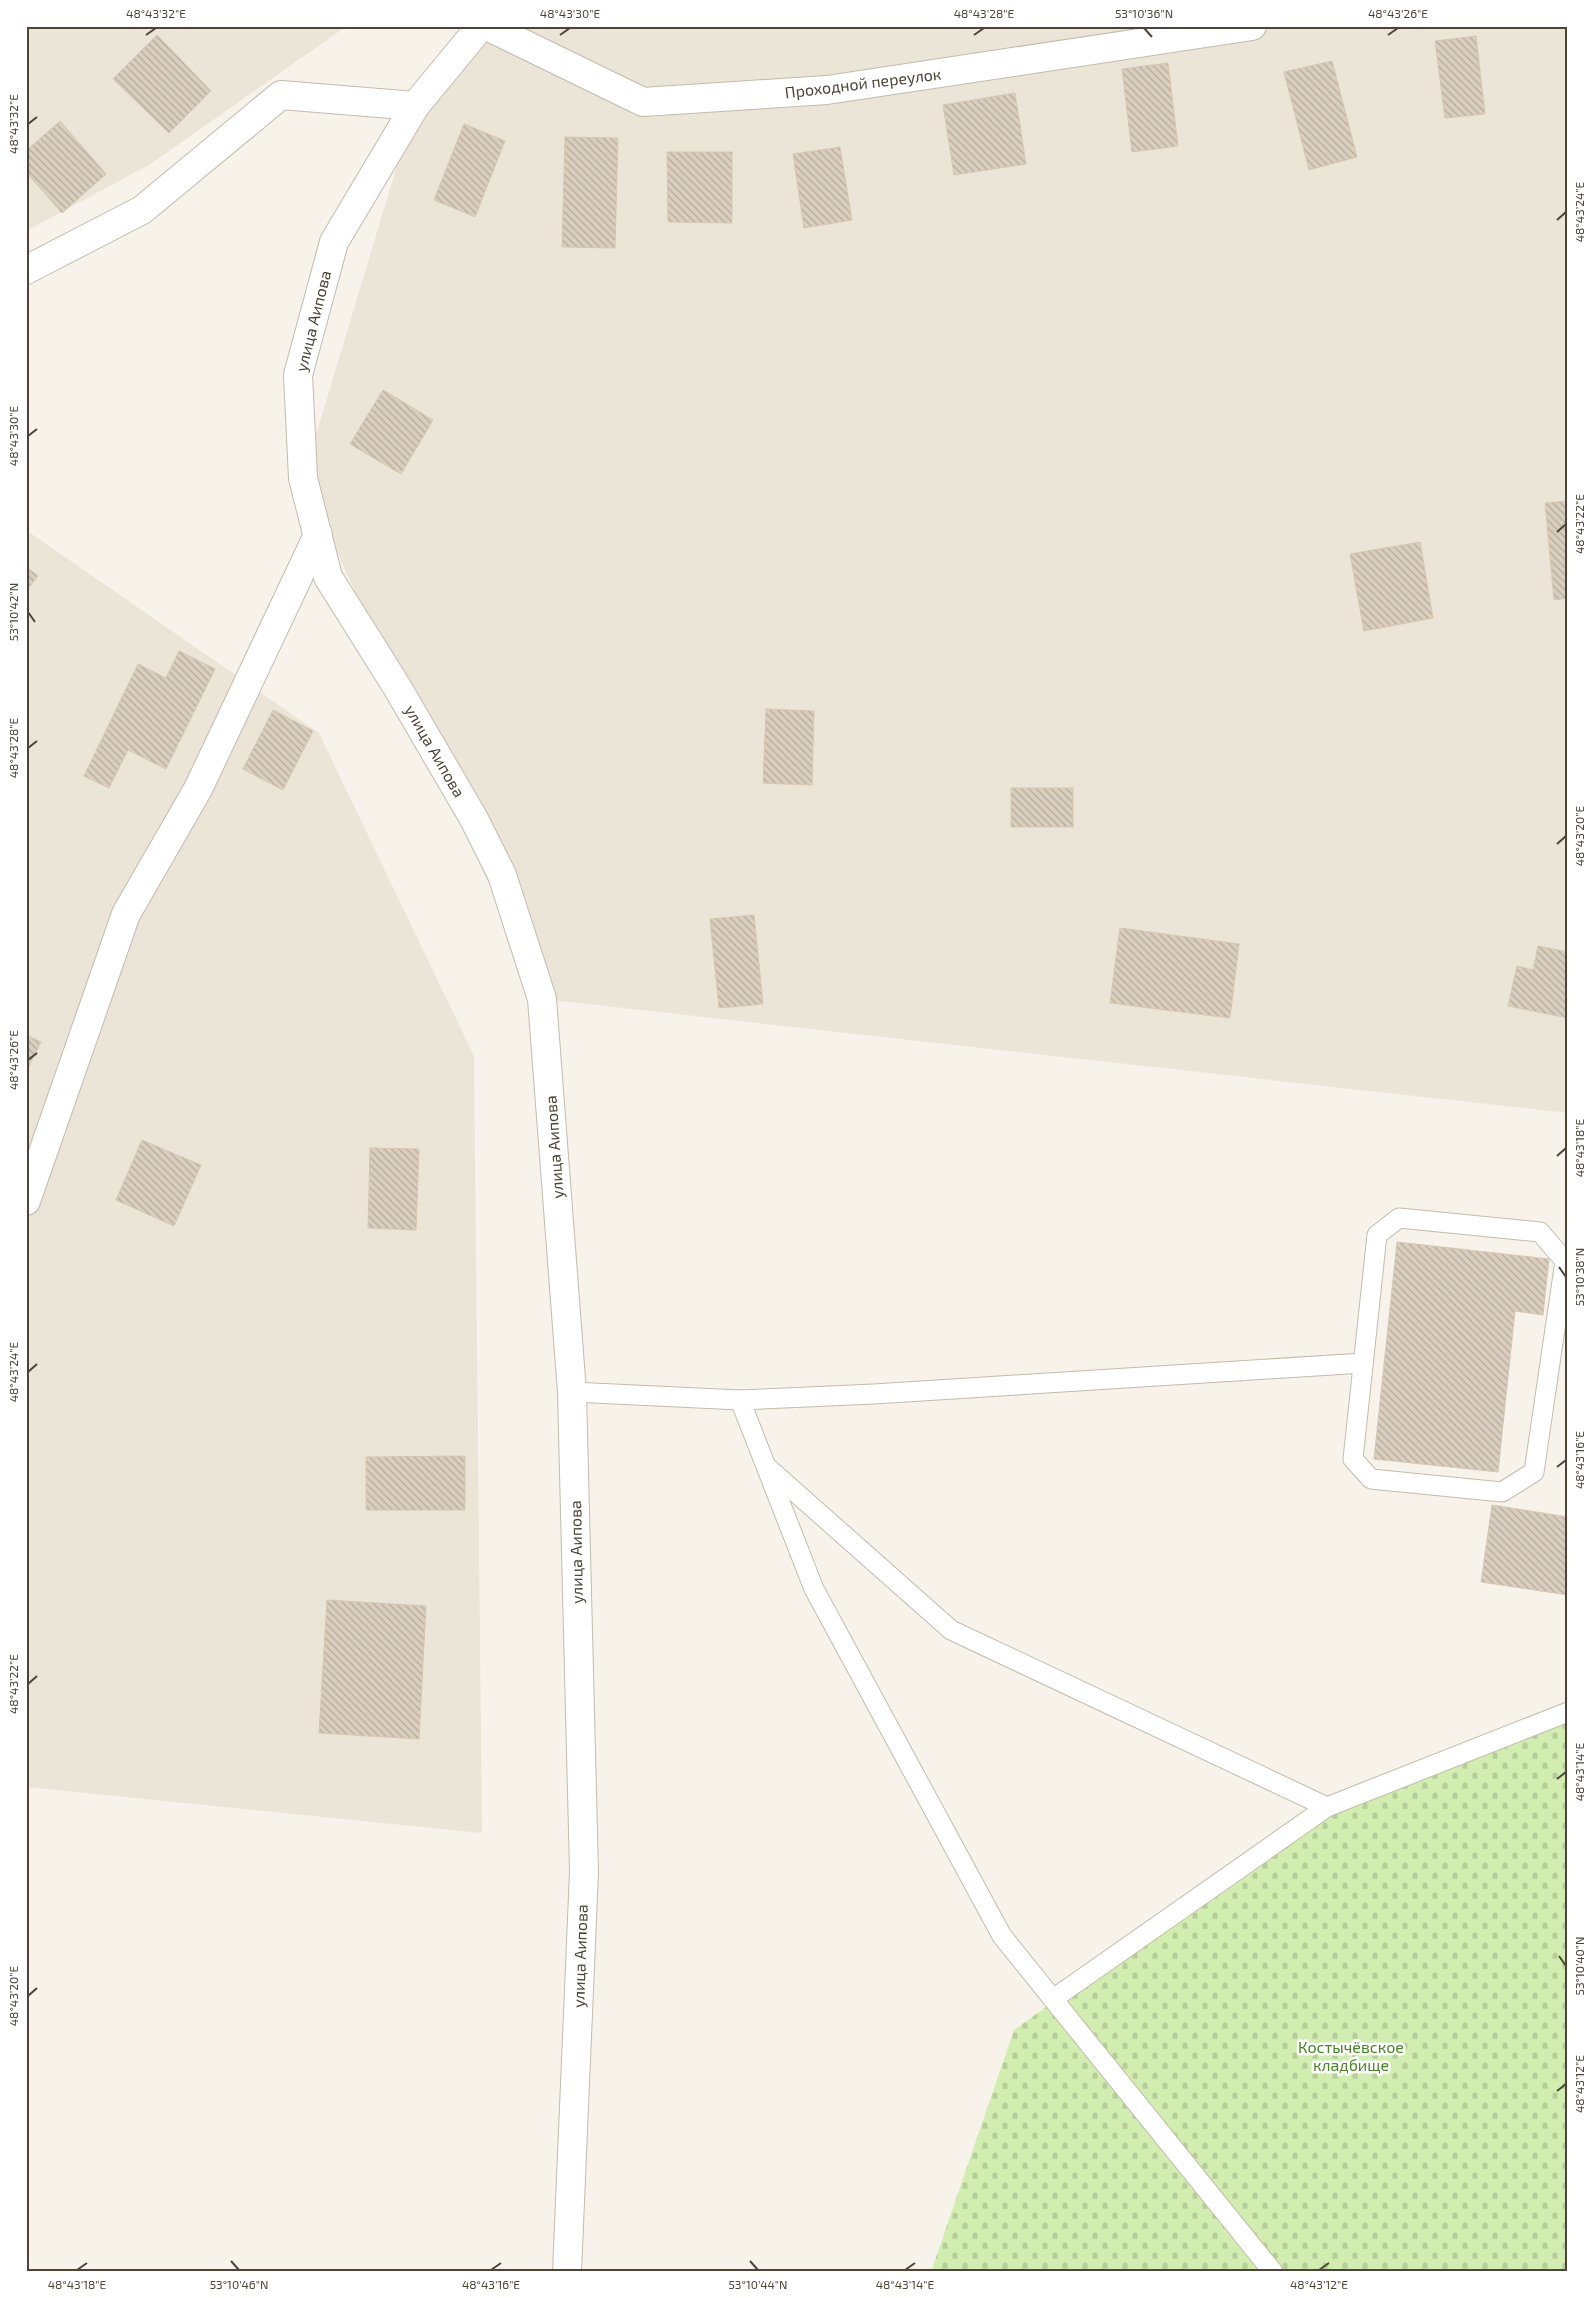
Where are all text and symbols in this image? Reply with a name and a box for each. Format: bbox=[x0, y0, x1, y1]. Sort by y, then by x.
text: 48°43'32"E bbox=[126, 6, 186, 20]
text: 48°43'30"E bbox=[540, 6, 600, 20]
text: 48°43'28"E bbox=[954, 6, 1015, 20]
text: 53°10'36"N bbox=[1115, 6, 1173, 20]
text: 48°43'26"E bbox=[1368, 6, 1428, 20]
street label: Проходной переулок bbox=[784, 63, 943, 103]
text: 48°43'32"E bbox=[6, 94, 20, 154]
text: 48°43'24"E bbox=[1572, 181, 1586, 242]
street label: улица Аипова bbox=[291, 268, 335, 374]
text: 48°43'30"E bbox=[6, 406, 20, 466]
text: 48°43'22"E bbox=[1572, 494, 1586, 554]
text: 53°10'42"N bbox=[6, 583, 20, 641]
street label: улица Аипова bbox=[400, 701, 470, 801]
text: 48°43'28"E bbox=[6, 717, 20, 778]
text: 48°43'20"E bbox=[1572, 805, 1586, 866]
text: 48°43'26"E bbox=[6, 1030, 20, 1090]
street label: улица Аипова bbox=[540, 1095, 568, 1199]
text: 48°43'18"E bbox=[1572, 1118, 1586, 1177]
text: 53°10'38"N bbox=[1572, 1248, 1586, 1306]
text: 48°43'24"E bbox=[6, 1341, 20, 1402]
text: 48°43'16"E bbox=[1572, 1431, 1586, 1489]
street label: улица Аипова bbox=[565, 1500, 587, 1604]
text: 48°43'22"E bbox=[6, 1654, 20, 1714]
text: 48°43'14"E bbox=[1572, 1742, 1586, 1801]
street label: улица Аипова bbox=[568, 1904, 592, 2008]
text: 53°10'40"N bbox=[1572, 1936, 1586, 1996]
text: 48°43'20"E bbox=[6, 1965, 20, 2026]
park label: Костычёвское кладбище bbox=[1298, 2037, 1404, 2074]
text: 48°43'12"E bbox=[1572, 2055, 1586, 2113]
text: 48°43'18"E bbox=[48, 2277, 107, 2291]
text: 53°10'46"N bbox=[210, 2277, 268, 2291]
text: 48°43'16"E bbox=[462, 2277, 520, 2291]
text: 53°10'44"N bbox=[728, 2277, 788, 2291]
text: 48°43'14"E bbox=[876, 2277, 935, 2291]
text: 48°43'12"E bbox=[1290, 2277, 1348, 2291]

